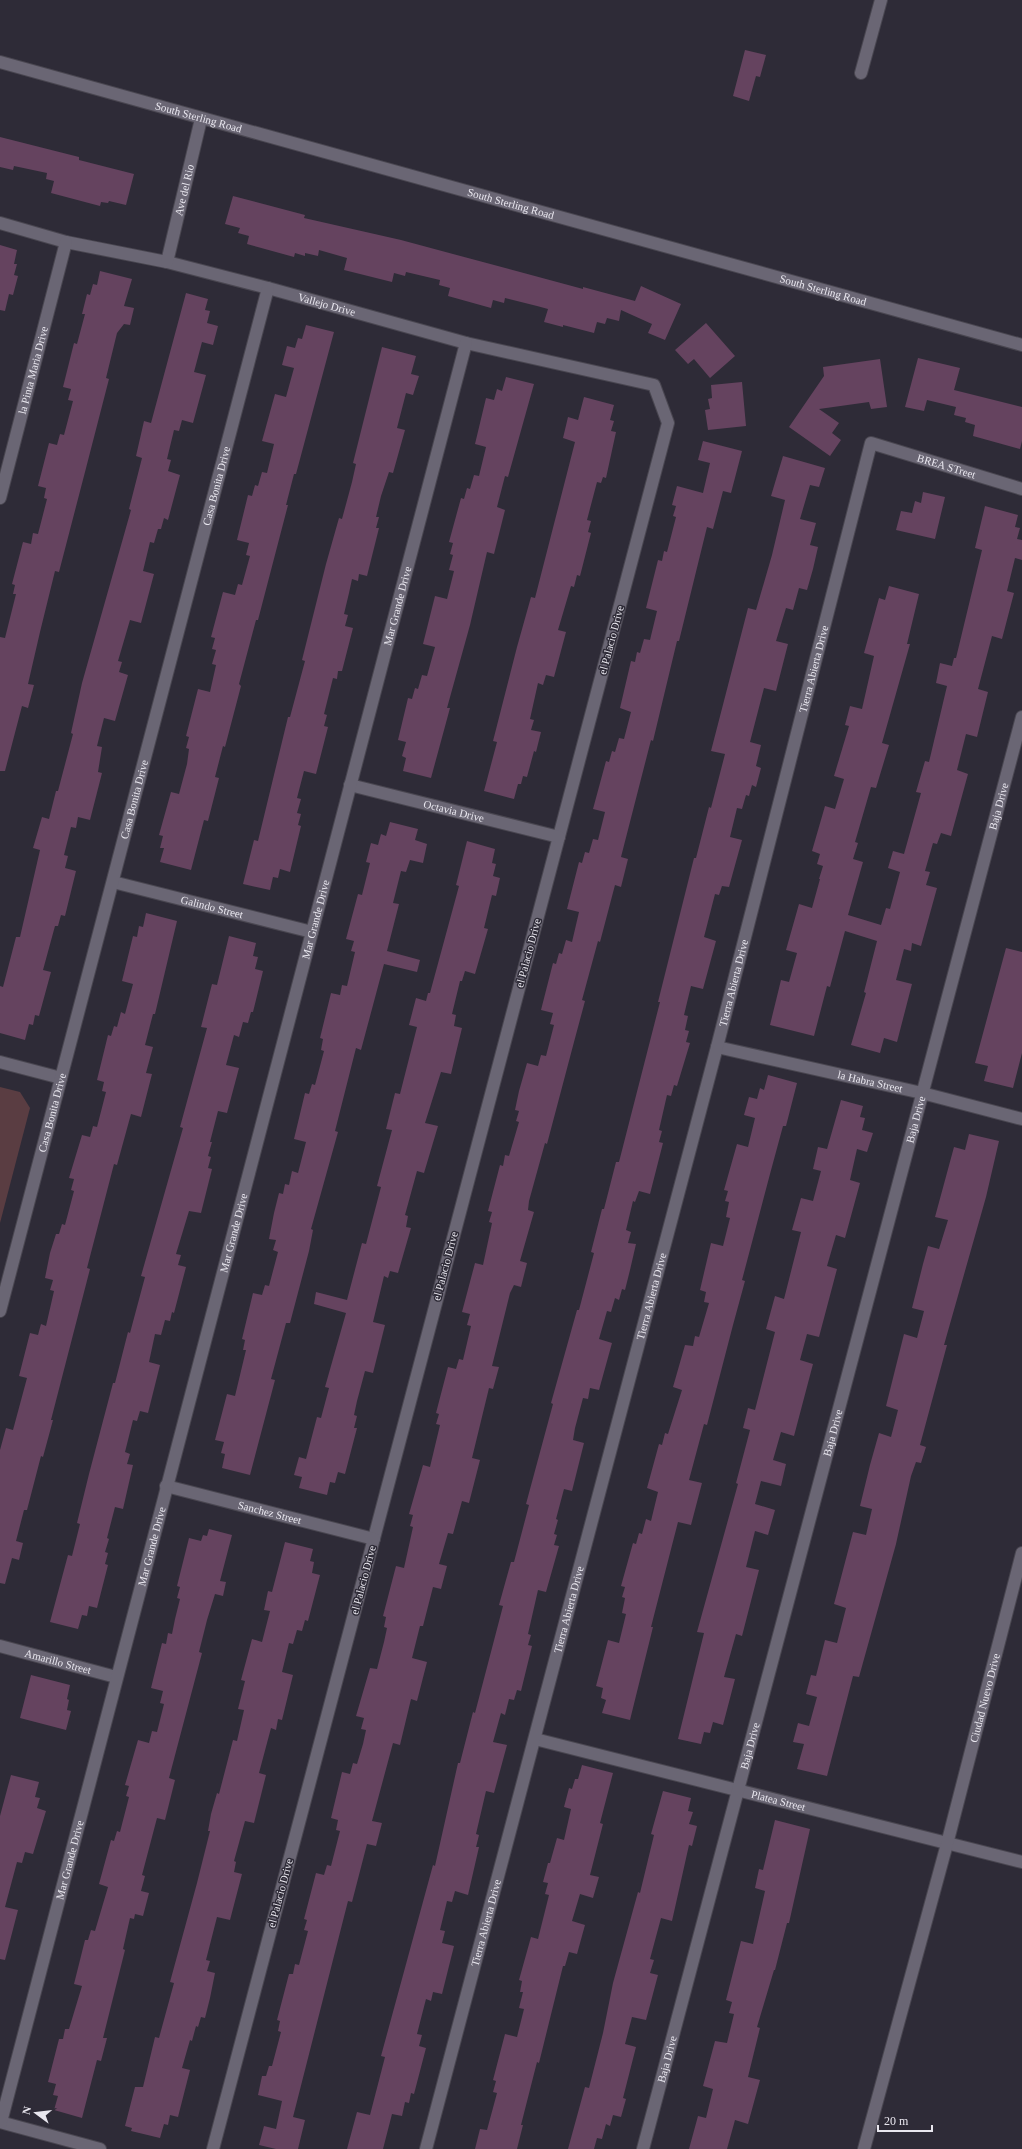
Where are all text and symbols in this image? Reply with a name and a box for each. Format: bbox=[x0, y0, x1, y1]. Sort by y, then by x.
street label: South Sterling Road bbox=[154, 99, 244, 135]
street label: Ave del Rio bbox=[172, 163, 196, 217]
street label: South Sterling Road bbox=[466, 186, 556, 221]
street label: South Sterling Road bbox=[778, 272, 868, 308]
street label: Vallejo Drive bbox=[297, 291, 357, 318]
street label: la Pinta Maria Drive bbox=[16, 325, 50, 415]
street label: Casa Bonita Drive bbox=[200, 445, 232, 527]
street label: BREA STreet bbox=[916, 451, 977, 481]
street label: Mar Grande Drive bbox=[381, 565, 413, 647]
street label: el Palacio Drive bbox=[596, 604, 626, 676]
street label: Tierra Abierta Drive bbox=[797, 624, 830, 714]
street label: Casa Bonita Drive bbox=[118, 758, 150, 840]
street label: Baja Drive bbox=[986, 781, 1010, 831]
street label: Octavia Drive bbox=[422, 798, 486, 824]
street label: Mar Grande Drive bbox=[299, 878, 331, 960]
street label: Galindo Street bbox=[179, 893, 244, 920]
street label: el Palacio Drive bbox=[513, 917, 543, 989]
street label: Tierra Abierta Drive bbox=[716, 938, 750, 1028]
street label: la Habra Street bbox=[837, 1068, 904, 1094]
street label: Casa Bonita Drive bbox=[36, 1072, 68, 1154]
street label: Baja Drive bbox=[904, 1095, 927, 1144]
street label: Mar Grande Drive bbox=[217, 1192, 250, 1274]
street label: el Palacio Drive bbox=[430, 1230, 460, 1302]
street label: Tierra Abierta Drive bbox=[634, 1251, 668, 1341]
street label: Baja Drive bbox=[821, 1408, 845, 1457]
street label: Sanchez Street bbox=[237, 1499, 303, 1526]
street label: Mar Grande Drive bbox=[135, 1505, 168, 1587]
street label: el Palacio Drive bbox=[348, 1544, 378, 1616]
street label: Tierra Abierta Drive bbox=[551, 1565, 586, 1654]
street label: Amarillo Street bbox=[23, 1647, 92, 1676]
street label: Ciudad Nuevo Drive bbox=[967, 1652, 1002, 1744]
street label: Baja Drive bbox=[738, 1721, 762, 1771]
street label: Platea Street bbox=[750, 1788, 807, 1813]
street label: Mar Grande Drive bbox=[53, 1819, 86, 1901]
street label: el Palacio Drive bbox=[265, 1857, 295, 1929]
street label: Tierra Abierta Drive bbox=[469, 1878, 503, 1968]
street label: Baja Drive bbox=[655, 2034, 679, 2084]
north arrow bbox=[16, 2093, 56, 2133]
text: N bbox=[20, 2105, 33, 2116]
scale bar bbox=[878, 2107, 932, 2133]
text: 20 m bbox=[884, 2114, 909, 2128]

